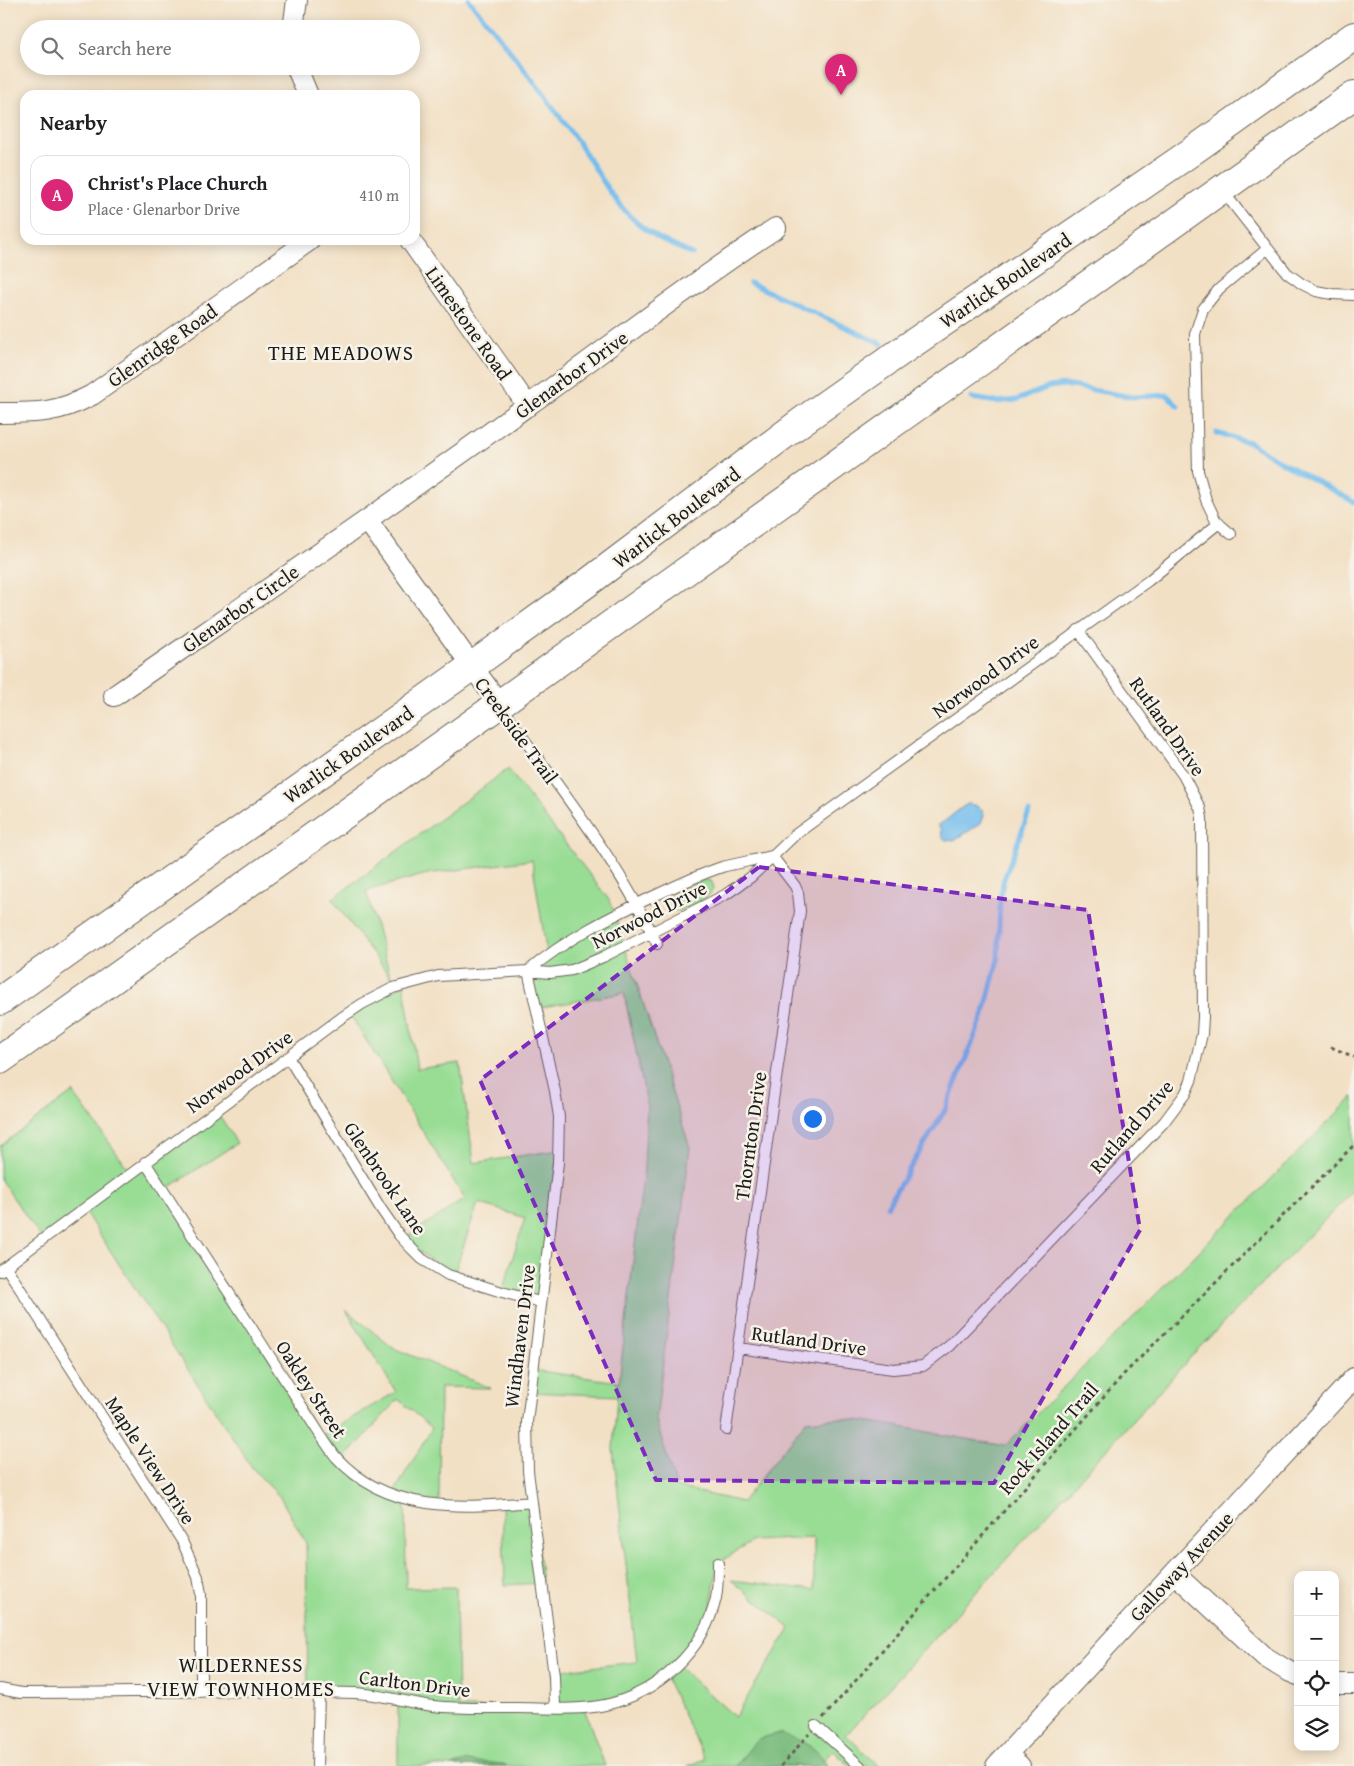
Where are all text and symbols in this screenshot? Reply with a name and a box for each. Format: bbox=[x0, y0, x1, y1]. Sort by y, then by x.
search box bbox=[20, 20, 420, 75]
icon: search bbox=[38, 34, 66, 62]
text: Search here bbox=[78, 34, 172, 62]
pin: A bbox=[825, 54, 857, 95]
text: Nearby bbox=[40, 107, 107, 138]
text: Christ's Place Church bbox=[88, 169, 268, 197]
text: A bbox=[52, 183, 62, 207]
text: 410 m bbox=[359, 183, 399, 207]
text: Place · Glenarbor Drive bbox=[88, 197, 240, 221]
street label: Warlick Boulevard bbox=[933, 225, 1077, 335]
street label: Limestone Road bbox=[419, 260, 519, 386]
street label: Glenridge Road bbox=[101, 296, 223, 394]
street label: Glenarbor Drive bbox=[508, 323, 634, 425]
district label: THE MEADOWS bbox=[268, 337, 414, 368]
street label: Warlick Boulevard bbox=[606, 459, 746, 575]
street label: Glenarbor Circle bbox=[176, 557, 304, 659]
street label: Norwood Drive bbox=[926, 627, 1044, 725]
street label: Rutland Drive bbox=[1123, 670, 1213, 782]
street label: Creekside Trail bbox=[468, 671, 566, 790]
street label: Warlick Boulevard bbox=[277, 698, 419, 810]
street label: Norwood Drive bbox=[586, 873, 712, 955]
street label: Norwood Drive bbox=[180, 1022, 298, 1120]
street label: Thornton Drive bbox=[727, 1070, 773, 1202]
street label: Rutland Drive bbox=[1082, 1073, 1180, 1179]
your location bbox=[800, 1106, 826, 1132]
street label: Glenbrook Lane bbox=[337, 1116, 435, 1240]
street label: Windhaven Drive bbox=[496, 1263, 542, 1409]
street label: Rutland Drive bbox=[750, 1318, 868, 1362]
street label: Oakley Street bbox=[269, 1334, 355, 1444]
street label: Rock Island Trail bbox=[991, 1375, 1105, 1500]
street label: Maple View Drive bbox=[99, 1390, 203, 1530]
street label: Galloway Avenue bbox=[1122, 1504, 1240, 1628]
map controls bbox=[1294, 1571, 1339, 1751]
button: + bbox=[1294, 1571, 1339, 1616]
button: − bbox=[1294, 1616, 1339, 1661]
district label: WILDERNESS VIEW TOWNHOMES bbox=[147, 1649, 335, 1704]
button: locate bbox=[1294, 1661, 1339, 1706]
street label: Carlton Drive bbox=[358, 1662, 472, 1704]
button: layers bbox=[1294, 1706, 1339, 1751]

